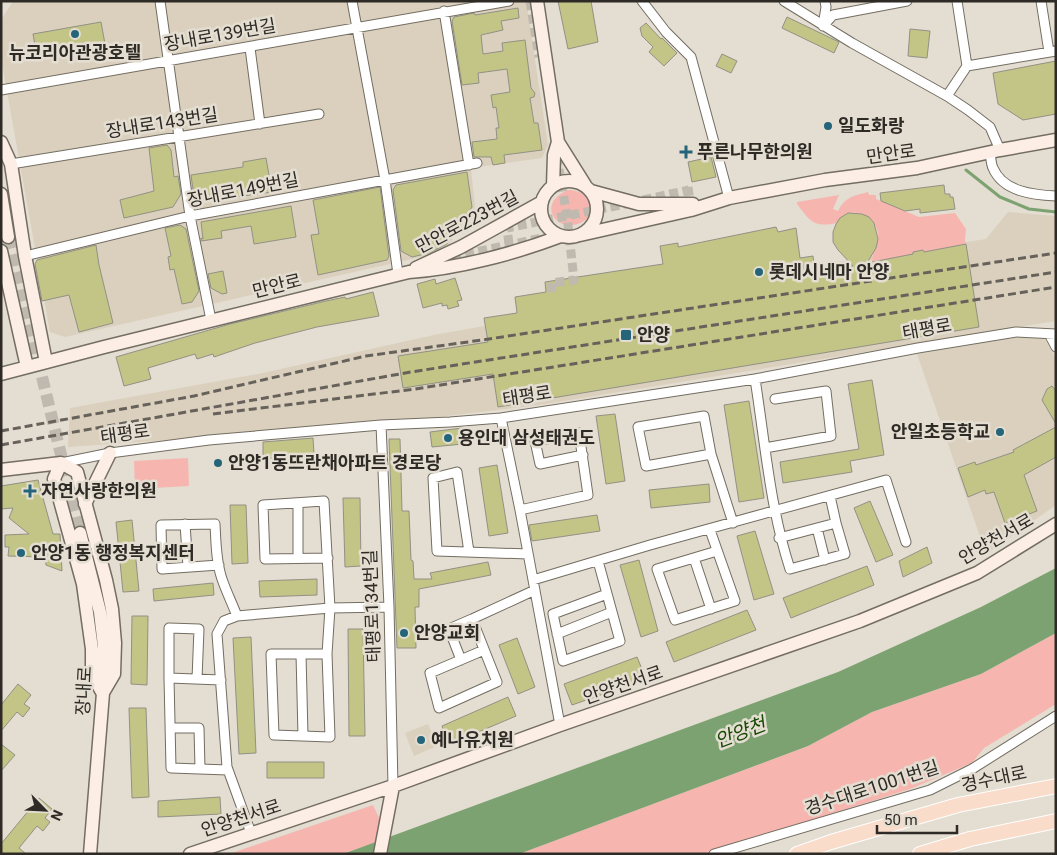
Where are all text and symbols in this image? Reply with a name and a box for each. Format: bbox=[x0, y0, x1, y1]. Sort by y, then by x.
street label: 장내로139번길 bbox=[162, 14, 277, 55]
marker: 뉴코리아관광호텔 bbox=[69, 28, 81, 40]
place label: 뉴코리아관광호텔 bbox=[9, 42, 141, 63]
street label: 장내로143번길 bbox=[104, 103, 219, 142]
place label: 일도화랑 bbox=[838, 115, 905, 136]
marker: 일도화랑 bbox=[822, 120, 834, 132]
street label: 만안로 bbox=[865, 140, 917, 167]
place label: 푸른나무한의원 bbox=[697, 141, 813, 162]
marker: 푸른나무한의원 bbox=[679, 145, 693, 159]
street label: 장내로149번길 bbox=[185, 168, 300, 211]
street label: 만안로223번길 bbox=[412, 186, 522, 257]
place label: 롯데시네마 안양 bbox=[769, 261, 889, 282]
marker: 롯데시네마 안양 bbox=[753, 266, 765, 278]
street label: 만안로 bbox=[250, 269, 304, 302]
street label: 태평로 bbox=[901, 314, 953, 343]
place label: 안양 bbox=[637, 324, 670, 345]
marker: 안양 bbox=[619, 328, 633, 342]
street label: 태평로 bbox=[501, 381, 553, 410]
street label: 태평로 bbox=[99, 420, 151, 447]
place label: 안일초등학교 bbox=[891, 421, 990, 442]
marker: 안일초등학교 bbox=[994, 426, 1006, 438]
place label: 용인대 삼성태권도 bbox=[458, 427, 595, 448]
marker: 용인대 삼성태권도 bbox=[442, 432, 454, 444]
place label: 안양1동뜨란채아파트 경로당 bbox=[228, 452, 442, 473]
marker: 안양1동뜨란채아파트 경로당 bbox=[212, 457, 224, 469]
place label: 자연사랑한의원 bbox=[41, 480, 157, 501]
marker: 자연사랑한의원 bbox=[23, 484, 37, 498]
street label: 안양천서로 bbox=[955, 509, 1037, 568]
place label: 안양1동 행정복지센터 bbox=[31, 542, 195, 563]
marker: 안양1동 행정복지센터 bbox=[15, 547, 27, 559]
street label: 태평로134번길 bbox=[359, 549, 384, 663]
place label: 안양교회 bbox=[414, 622, 480, 643]
marker: 안양교회 bbox=[398, 627, 410, 639]
street label: 안양천서로 bbox=[580, 661, 665, 708]
street label: 장내로 bbox=[72, 666, 95, 716]
water label: 안양천 bbox=[712, 712, 770, 753]
place label: 예나유치원 bbox=[431, 729, 514, 750]
marker: 예나유치원 bbox=[415, 734, 427, 746]
street label: 경수대로1001번길 bbox=[802, 756, 942, 819]
street label: 경수대로 bbox=[959, 761, 1028, 796]
north arrow bbox=[20, 785, 70, 835]
street label: 안양천서로 bbox=[198, 795, 283, 840]
scale bar bbox=[877, 802, 957, 834]
text: N bbox=[48, 808, 66, 823]
text: 50 m bbox=[884, 811, 918, 829]

